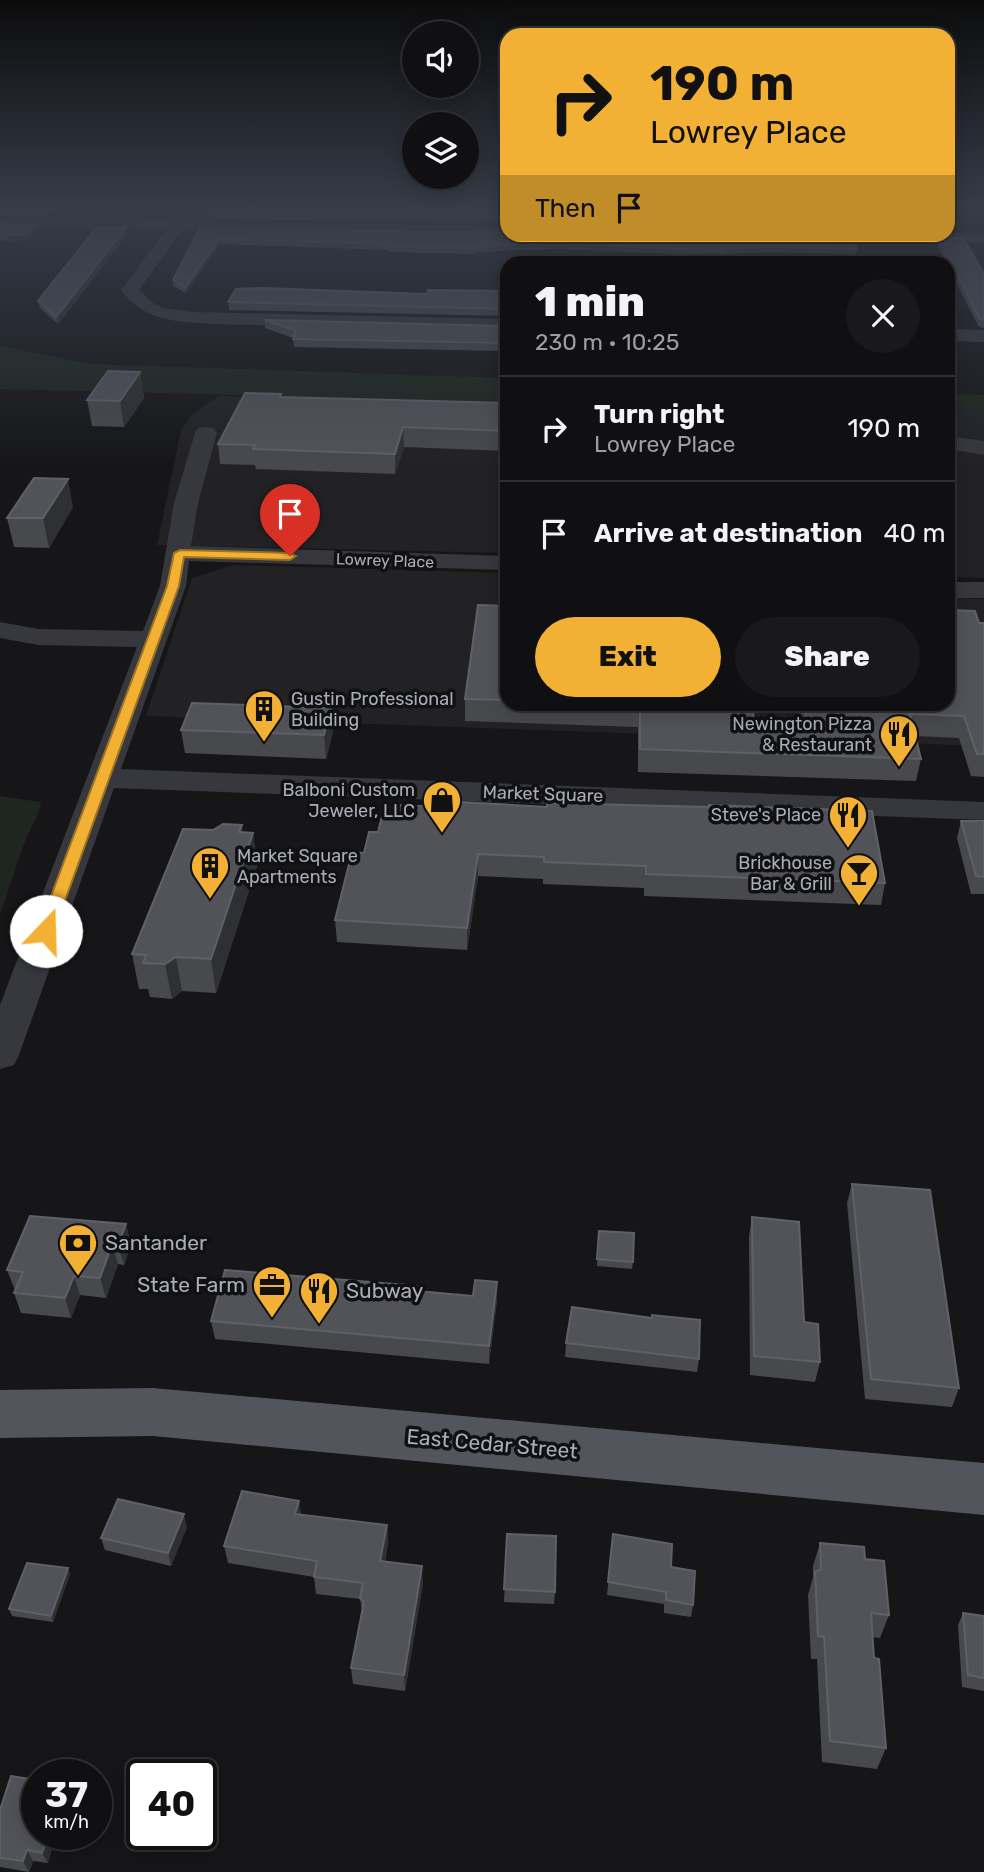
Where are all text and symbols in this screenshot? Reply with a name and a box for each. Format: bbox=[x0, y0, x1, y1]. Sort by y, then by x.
map controls bbox=[402, 21, 479, 189]
button: sound bbox=[402, 21, 479, 98]
text: 190 m bbox=[650, 54, 794, 112]
icon: right bbox=[535, 56, 626, 147]
button: layers bbox=[402, 112, 479, 189]
text: Lowrey Place bbox=[650, 113, 847, 151]
icon: arrive bbox=[610, 189, 648, 227]
text: Then bbox=[535, 193, 596, 224]
text: 1 min bbox=[535, 277, 645, 327]
button: close bbox=[846, 279, 920, 353]
text: 230 m · 10:25 bbox=[535, 328, 679, 356]
text: Turn right bbox=[594, 399, 724, 430]
icon: right bbox=[535, 410, 573, 448]
text: 190 m bbox=[847, 413, 920, 444]
text: Lowrey Place bbox=[594, 430, 735, 458]
pin bbox=[260, 484, 320, 556]
icon: arrive bbox=[271, 495, 309, 533]
icon: arrive bbox=[535, 515, 573, 553]
text: Arrive at destination bbox=[594, 518, 862, 549]
text: 40 m bbox=[883, 518, 946, 549]
street label: Lowrey Place bbox=[336, 549, 434, 572]
button: Exit bbox=[535, 617, 721, 697]
button: Share bbox=[735, 617, 920, 697]
building icon: Gustin Professional Building bbox=[243, 688, 285, 743]
place label: Gustin Professional Building bbox=[291, 688, 454, 731]
place label: Newington Pizza & Restaurant bbox=[732, 713, 872, 756]
restaurant icon: Newington Pizza & Restaurant bbox=[878, 713, 920, 768]
place label: Balboni Custom Jeweler, LLC bbox=[283, 779, 415, 822]
shop icon: Balboni Custom Jeweler, LLC bbox=[421, 779, 463, 834]
street label: Market Square bbox=[482, 781, 604, 807]
restaurant icon: Steve's Place bbox=[827, 794, 869, 849]
place label: Steve's Place bbox=[711, 804, 821, 826]
building icon: Market Square Apartments bbox=[189, 845, 231, 900]
place label: Market Square Apartments bbox=[237, 845, 358, 888]
place label: Brickhouse Bar & Grill bbox=[738, 852, 832, 895]
bar icon: Brickhouse Bar & Grill bbox=[838, 852, 880, 907]
position arrow bbox=[9, 894, 83, 968]
bank icon: Santander bbox=[57, 1222, 99, 1277]
place label: Santander bbox=[105, 1230, 207, 1255]
office icon: State Farm bbox=[251, 1264, 293, 1319]
restaurant icon: Subway bbox=[298, 1270, 340, 1325]
place label: State Farm bbox=[137, 1272, 245, 1297]
place label: Subway bbox=[346, 1278, 424, 1303]
street label: East Cedar Street bbox=[405, 1424, 579, 1463]
speed limit sign: 40 bbox=[126, 1759, 217, 1850]
text: 37 bbox=[45, 1774, 88, 1816]
text: km/h bbox=[44, 1811, 89, 1833]

